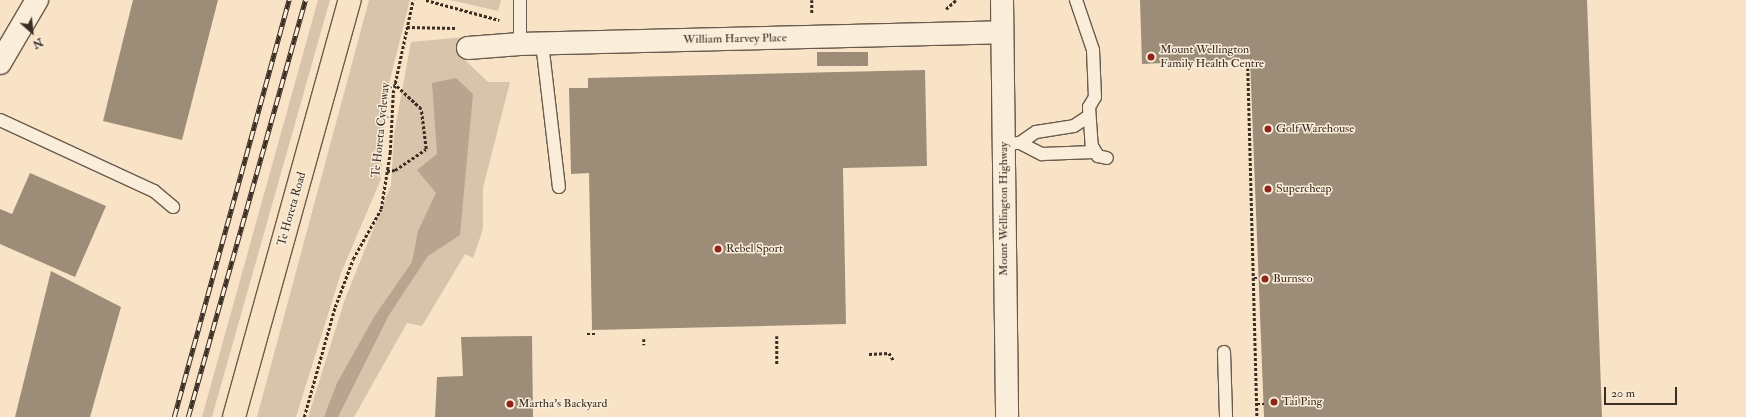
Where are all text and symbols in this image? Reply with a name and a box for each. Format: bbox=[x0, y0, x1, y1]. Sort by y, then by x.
north arrow bbox=[12, 12, 52, 52]
street label: William Harvey Place bbox=[683, 31, 787, 47]
text: N bbox=[30, 35, 45, 51]
place label: Mount Wellington Family Health Centre bbox=[1160, 43, 1264, 71]
marker: Mount Wellington Family Health Centre bbox=[1145, 51, 1157, 63]
street label: Te Horeta Cycleway bbox=[369, 82, 393, 178]
place label: Golf Warehouse bbox=[1276, 122, 1354, 136]
marker: Golf Warehouse bbox=[1263, 124, 1273, 134]
street label: Mount Wellington Highway bbox=[997, 142, 1011, 276]
street label: Te Horeta Road bbox=[275, 170, 309, 248]
place label: Supercheap bbox=[1276, 182, 1331, 196]
marker: Supercheap bbox=[1263, 184, 1273, 194]
place label: Rebel Sport bbox=[726, 242, 783, 256]
marker: Rebel Sport bbox=[713, 244, 723, 254]
place label: Burnsco bbox=[1273, 272, 1312, 286]
marker: Burnsco bbox=[1260, 274, 1270, 284]
scale bar bbox=[1606, 379, 1679, 405]
text: 20 m bbox=[1611, 386, 1635, 401]
place label: Tai Ping bbox=[1282, 395, 1322, 409]
place label: Martha’s Backyard bbox=[518, 397, 607, 411]
marker: Tai Ping bbox=[1269, 397, 1279, 407]
marker: Martha’s Backyard bbox=[505, 399, 515, 409]

